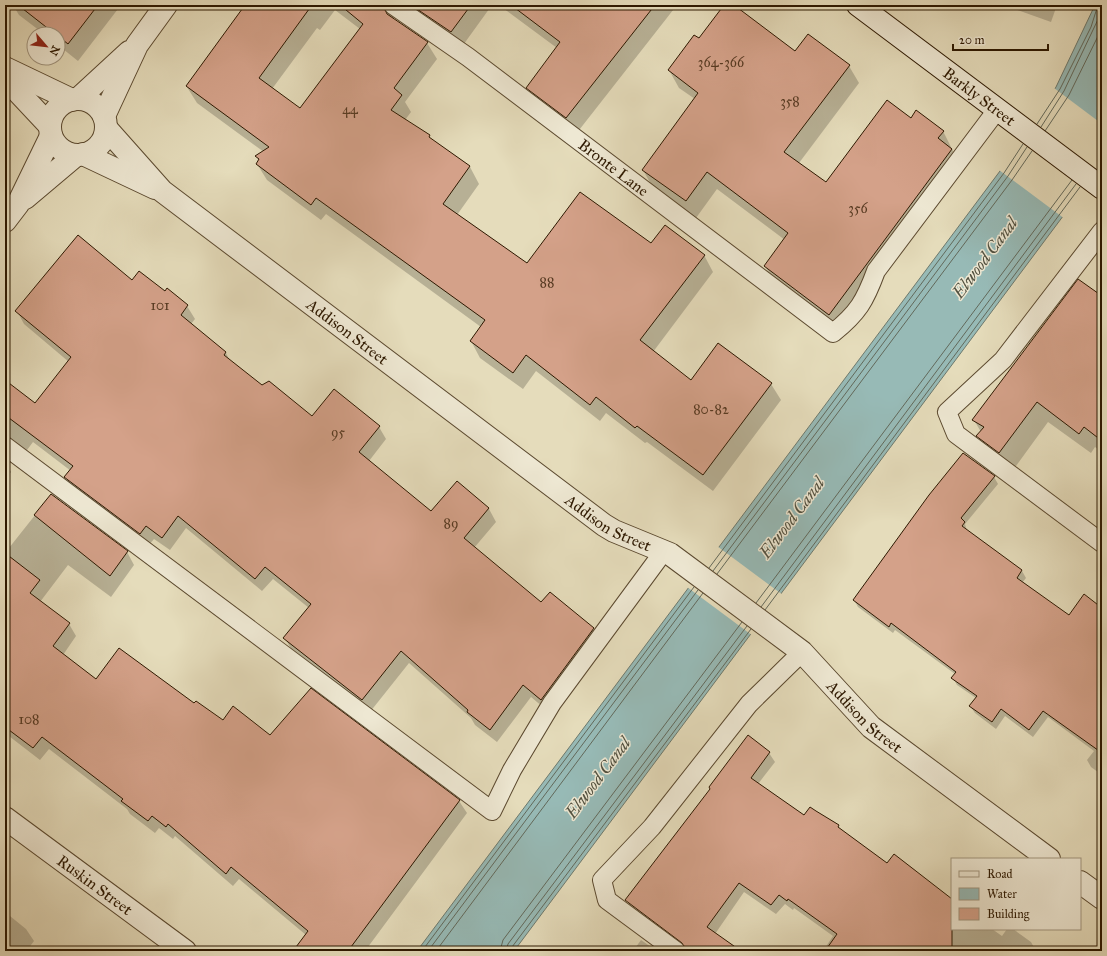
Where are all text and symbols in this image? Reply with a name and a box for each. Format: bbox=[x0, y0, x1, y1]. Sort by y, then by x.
north arrow bbox=[26, 26, 66, 66]
scale bar bbox=[953, 26, 1048, 52]
text: 20 m bbox=[959, 33, 985, 47]
text: N bbox=[46, 43, 62, 58]
house number: 364-366 bbox=[698, 54, 745, 71]
street label: Barkly Street bbox=[940, 63, 1020, 130]
house number: 358 bbox=[780, 93, 800, 110]
house number: 44 bbox=[342, 101, 359, 118]
street label: Bronte Lane bbox=[575, 135, 653, 200]
house number: 356 bbox=[848, 200, 868, 217]
water label: Elwood Canal bbox=[947, 212, 1023, 304]
house number: 88 bbox=[540, 274, 554, 291]
street label: Addison Street bbox=[302, 294, 392, 368]
house number: 101 bbox=[150, 297, 170, 314]
house number: 80-82 bbox=[693, 401, 729, 418]
house number: 95 bbox=[331, 424, 346, 441]
water label: Elwood Canal bbox=[754, 472, 830, 564]
street label: Addison Street bbox=[561, 489, 655, 555]
house number: 89 bbox=[444, 515, 458, 532]
street label: Addison Street bbox=[822, 675, 906, 757]
house number: 108 bbox=[18, 711, 40, 728]
water label: Elwood Canal bbox=[560, 732, 636, 824]
street label: Ruskin Street bbox=[54, 850, 137, 919]
legend bbox=[951, 858, 1081, 930]
text: Road bbox=[987, 867, 1013, 881]
text: Water bbox=[987, 887, 1017, 901]
text: Building bbox=[987, 907, 1030, 922]

